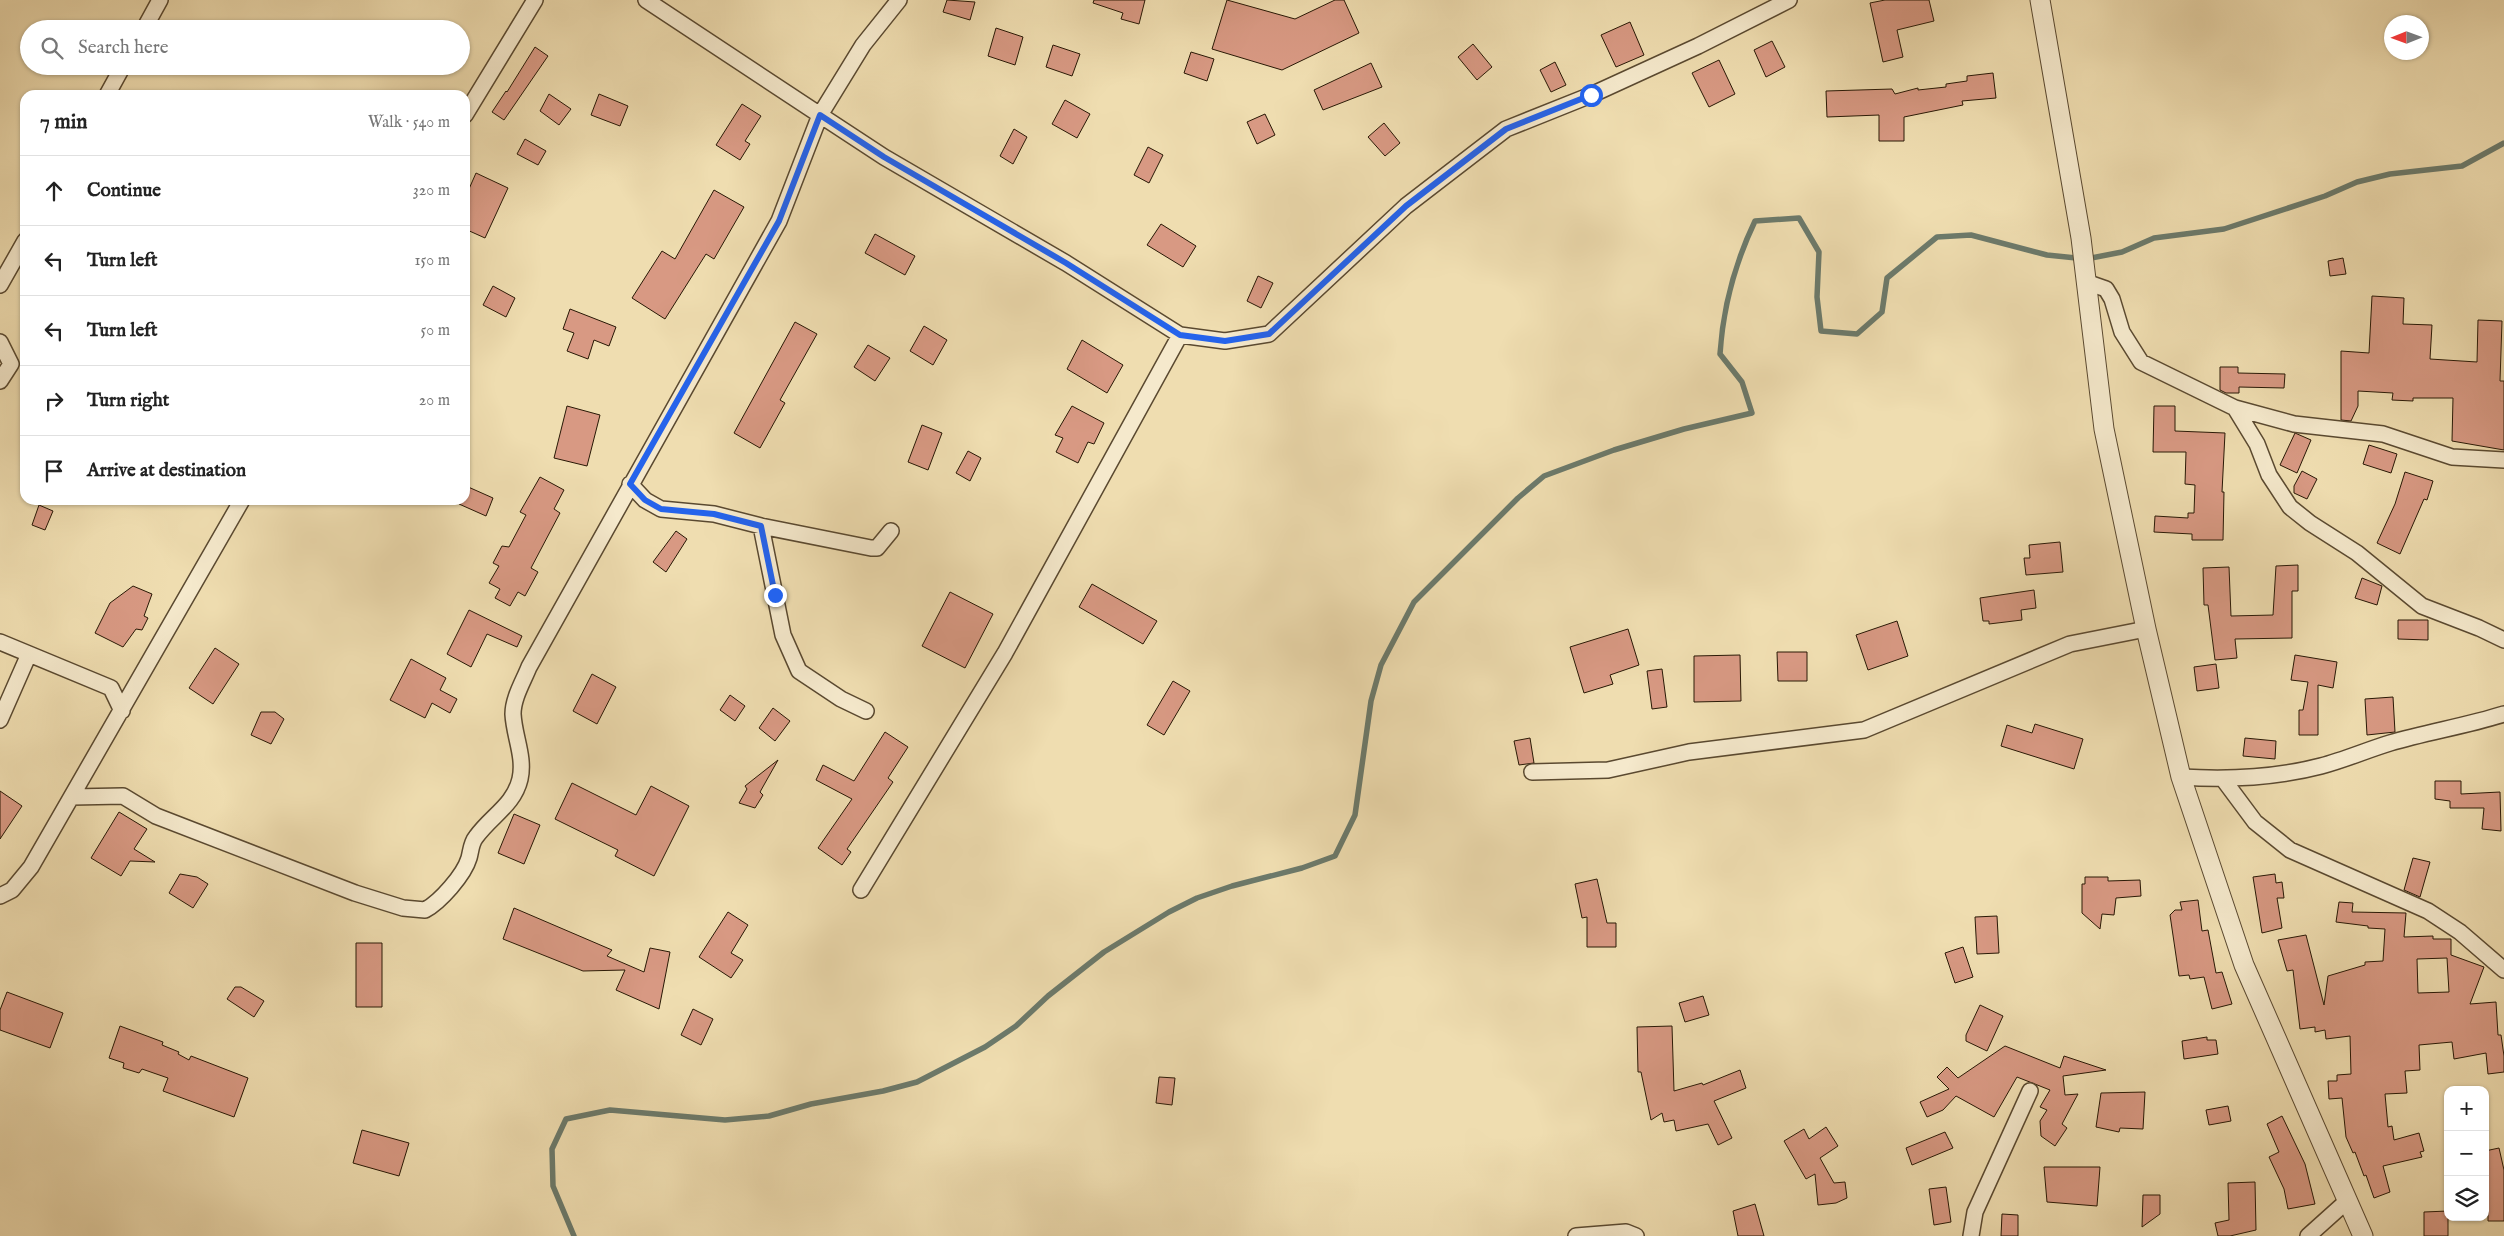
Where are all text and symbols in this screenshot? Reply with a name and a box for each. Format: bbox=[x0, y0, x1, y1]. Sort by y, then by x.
north arrow bbox=[2384, 15, 2429, 60]
search box bbox=[20, 20, 470, 75]
icon: search bbox=[38, 34, 66, 62]
text: Search here bbox=[78, 36, 169, 60]
route start bbox=[1580, 84, 1603, 107]
text: 7 min bbox=[40, 109, 87, 136]
text: Walk · 540 m bbox=[368, 113, 450, 133]
icon: ahead bbox=[40, 177, 68, 205]
text: Continue bbox=[87, 179, 161, 203]
text: 320 m bbox=[413, 181, 450, 201]
icon: left bbox=[40, 247, 68, 275]
text: Turn left bbox=[87, 249, 158, 273]
text: 150 m bbox=[415, 251, 450, 271]
icon: left bbox=[40, 317, 68, 345]
text: Turn left bbox=[87, 319, 158, 343]
text: 50 m bbox=[421, 321, 450, 341]
icon: right bbox=[40, 387, 68, 415]
text: Turn right bbox=[87, 389, 169, 413]
text: 20 m bbox=[419, 391, 450, 411]
icon: arrive bbox=[40, 457, 68, 485]
text: Arrive at destination bbox=[87, 459, 246, 483]
route end bbox=[764, 584, 787, 607]
map controls bbox=[2444, 1086, 2489, 1221]
button: + bbox=[2444, 1086, 2489, 1131]
button: − bbox=[2444, 1131, 2489, 1176]
button: layers bbox=[2444, 1176, 2489, 1221]

